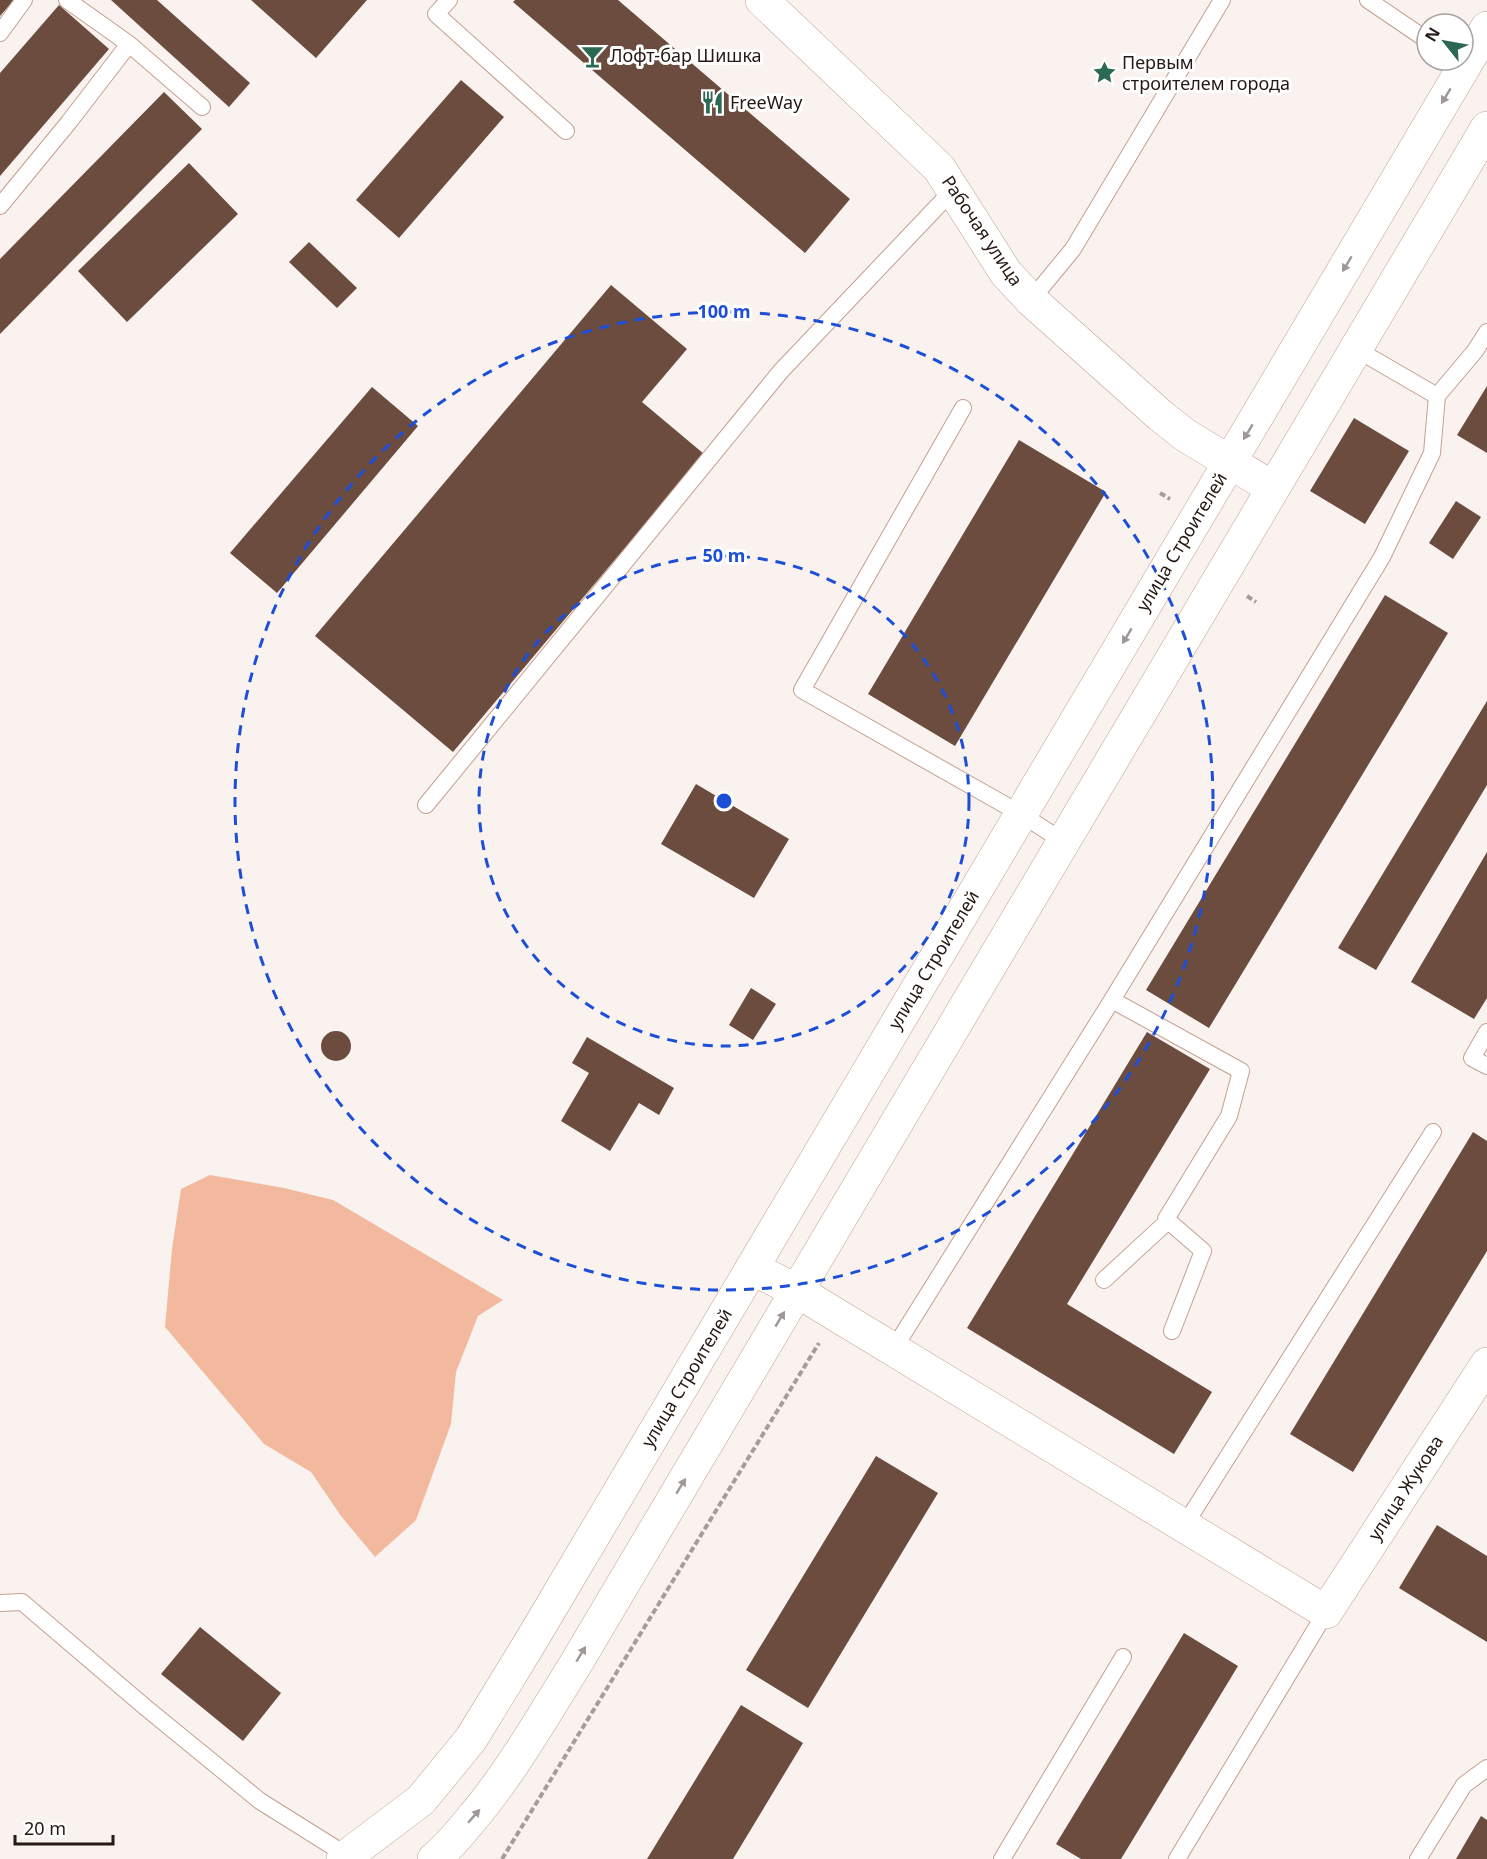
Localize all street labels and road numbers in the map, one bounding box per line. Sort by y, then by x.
street label: Рабочая улица [937,170,1029,290]
street label: улица Строителей [1130,468,1232,615]
street label: улица Строителей [882,886,984,1033]
street label: улица Строителей [635,1304,737,1451]
street label: улица Жукова [1362,1430,1448,1545]

